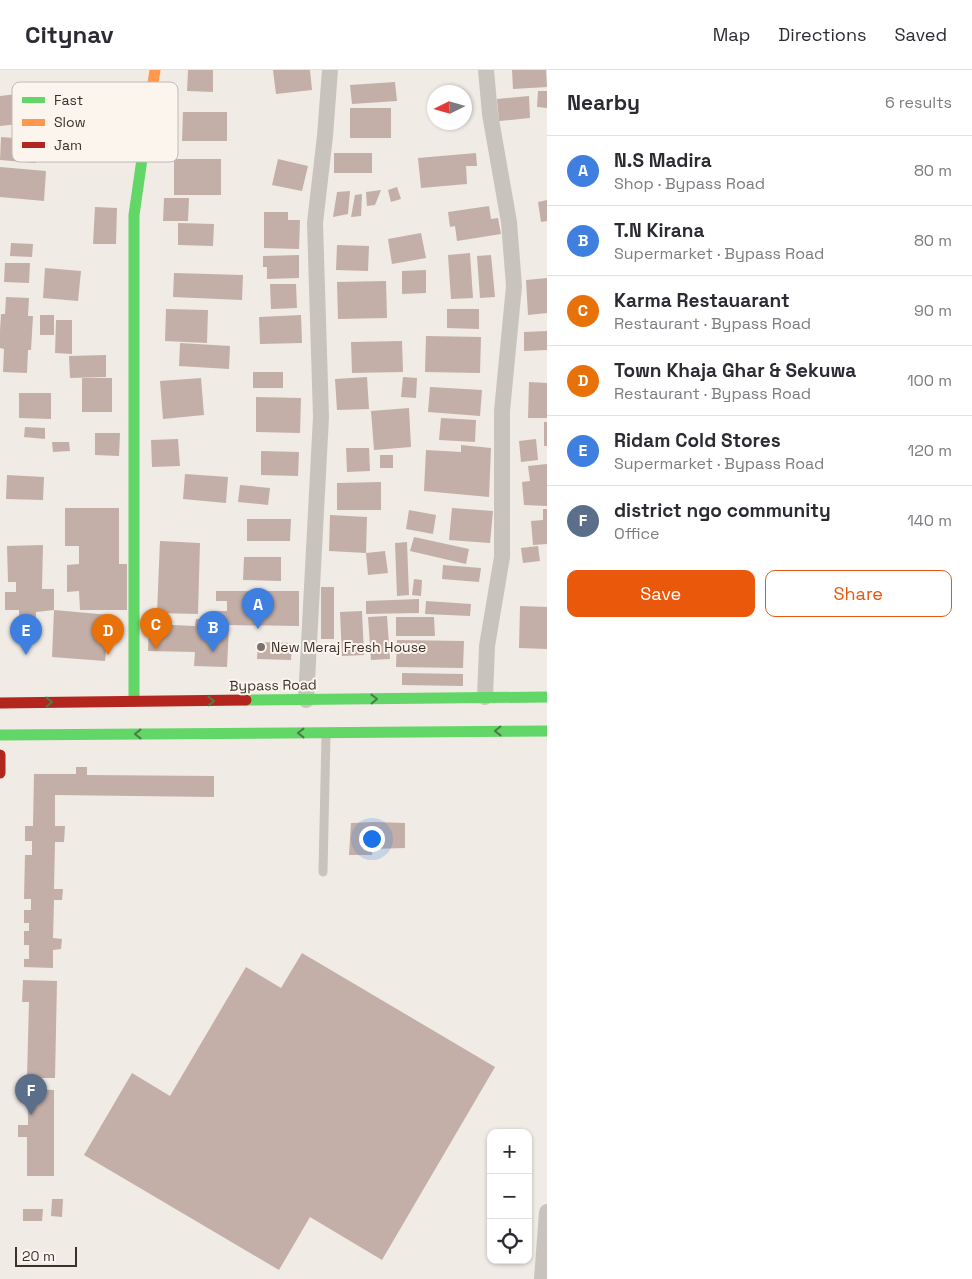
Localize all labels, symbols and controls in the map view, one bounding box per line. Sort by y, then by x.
text: Citynav [25,19,114,50]
text: Map [713,23,750,46]
text: Directions [778,23,867,46]
text: Saved [895,23,947,46]
legend [12,82,178,162]
north arrow [427,85,472,130]
text: Nearby [567,89,640,116]
text: Fast [54,91,83,109]
text: 6 results [885,92,952,113]
text: Slow [54,113,86,131]
text: Jam [54,136,82,154]
text: N.S Madira [614,148,712,173]
text: A [578,160,588,181]
text: 80 m [914,160,952,181]
text: Shop · Bypass Road [614,173,765,194]
text: T.N Kirana [614,218,704,243]
text: B [578,230,588,251]
text: 80 m [914,230,952,251]
text: Supermarket · Bypass Road [614,243,824,264]
text: Karma Restauarant [614,288,790,313]
text: C [578,300,588,321]
text: 90 m [914,300,952,321]
text: Restaurant · Bypass Road [614,313,811,334]
text: Town Khaja Ghar & Sekuwa [614,358,856,383]
text: D [578,370,588,391]
text: 100 m [907,370,952,391]
text: Restaurant · Bypass Road [614,383,811,404]
text: Ridam Cold Stores [614,428,781,453]
text: E [579,440,587,461]
text: 120 m [908,440,952,461]
text: Supermarket · Bypass Road [614,453,824,474]
text: district ngo community [614,498,831,523]
text: F [579,510,587,531]
text: 140 m [907,510,952,531]
text: Office [614,523,660,544]
button: Save [567,570,755,617]
button: Share [765,570,952,617]
pin: A [242,588,274,629]
pin: C [140,608,172,649]
pin: B [197,611,229,652]
pin: E [10,614,42,655]
pin: D [92,614,124,655]
place label: New Meraj Fresh House [271,638,426,656]
marker: New Meraj Fresh House [255,641,267,653]
street label: Bypass Road [229,675,317,695]
one-way arrow [370,694,378,704]
one-way arrow [207,695,215,706]
one-way arrow [45,697,53,707]
one-way arrow [494,726,502,736]
one-way arrow [297,728,304,738]
one-way arrow [134,729,142,739]
your location [359,826,385,852]
pin: F [15,1074,47,1115]
map controls [487,1129,532,1264]
button: + [487,1129,532,1174]
button: − [487,1174,532,1219]
button: locate [487,1219,532,1264]
scale bar [15,1244,78,1267]
text: 20 m [22,1247,55,1265]

